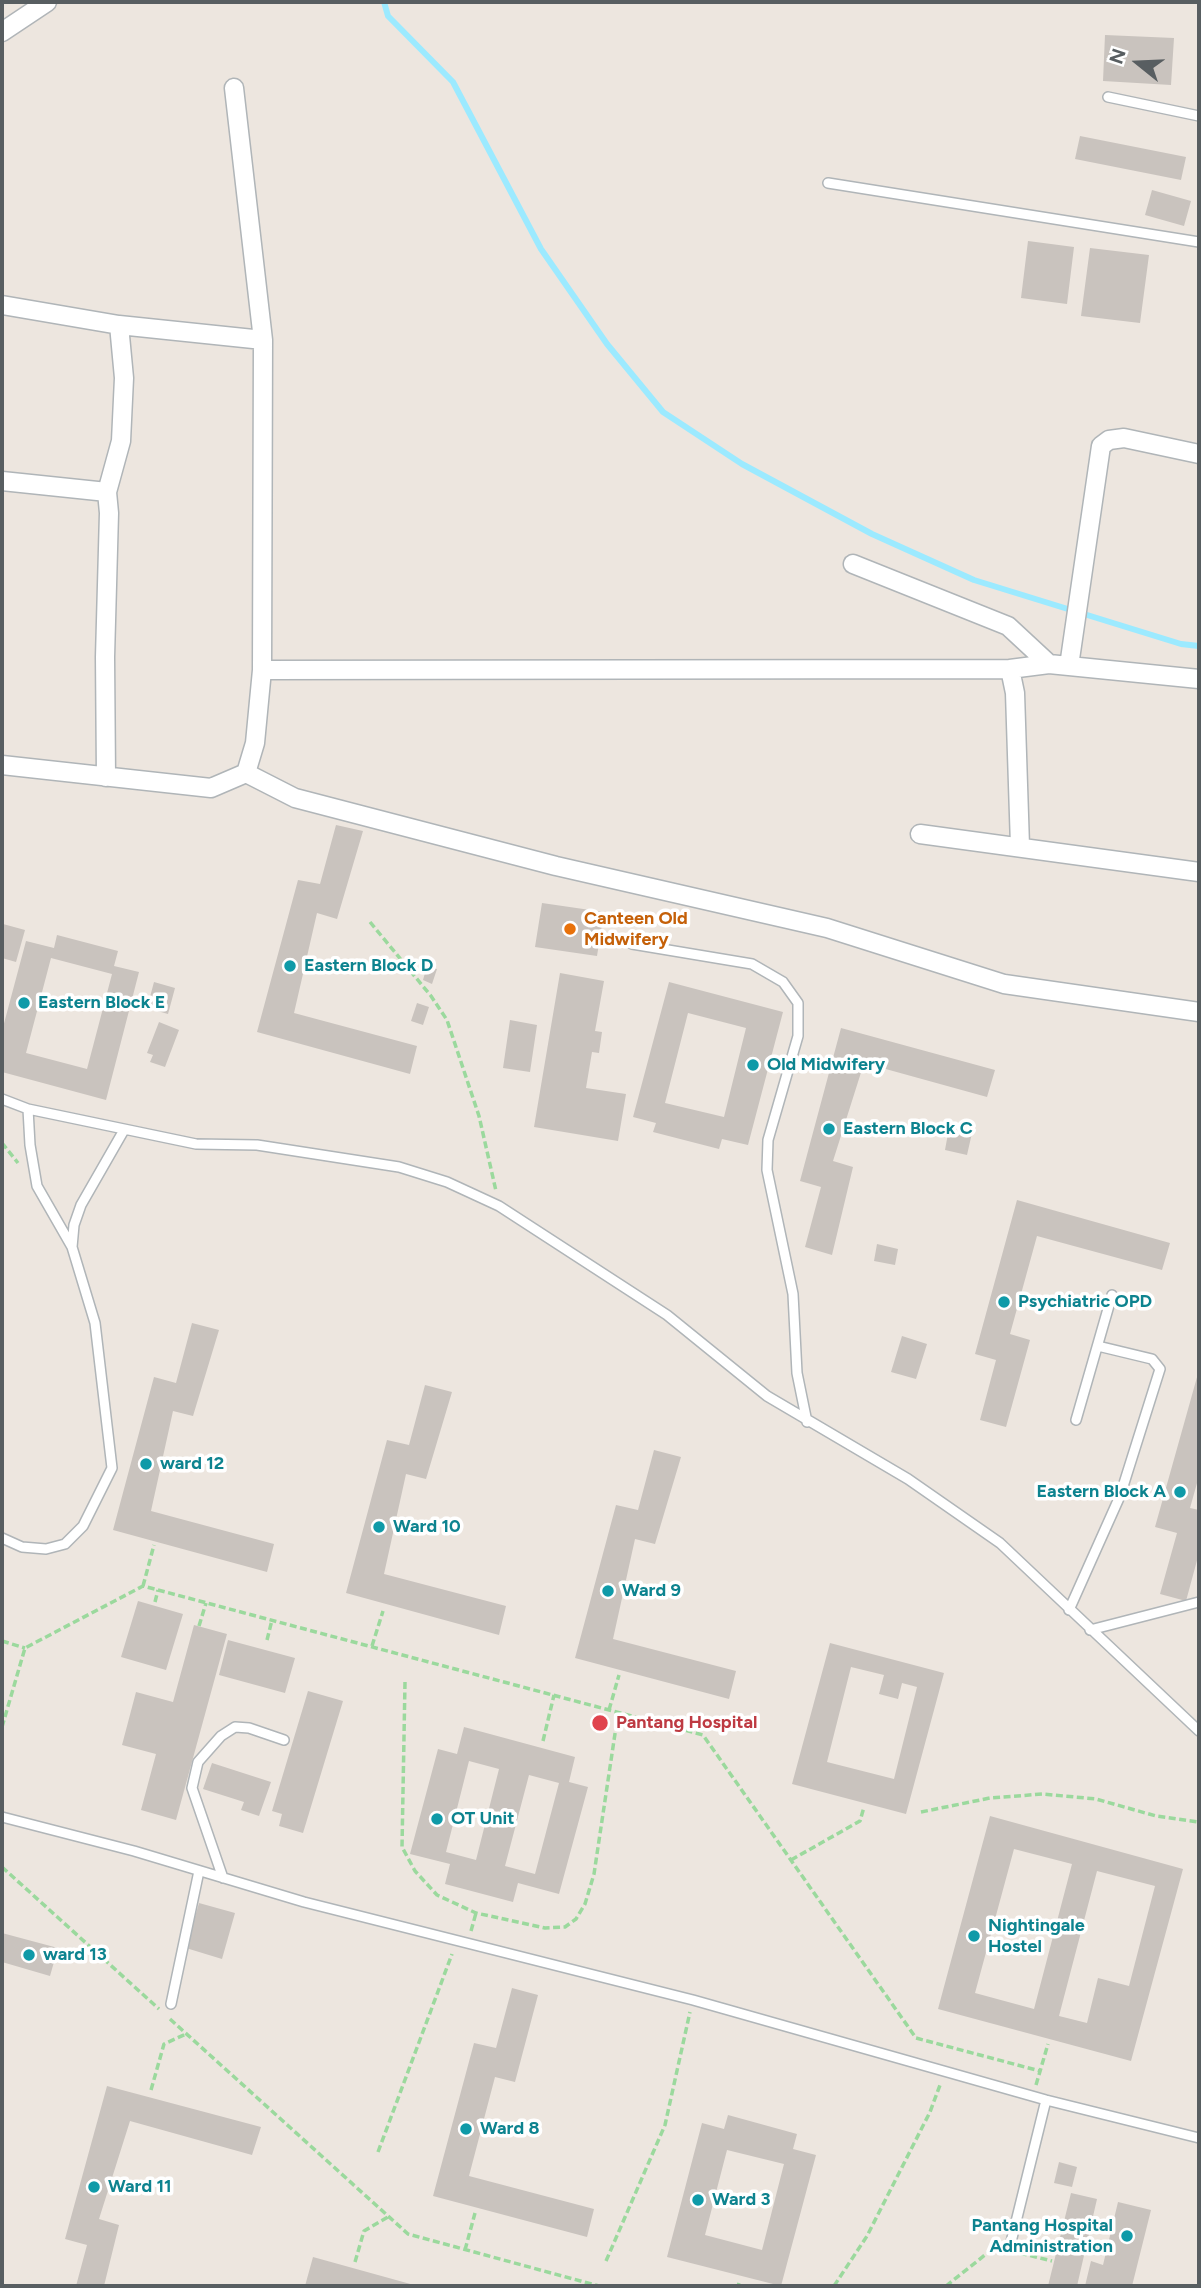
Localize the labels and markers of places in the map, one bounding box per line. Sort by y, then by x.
place label: Canteen Old Midwifery [584,908,688,950]
marker: Canteen Old Midwifery [562,921,578,937]
place label: Eastern Block D [304,955,433,977]
marker: Eastern Block D [282,958,298,974]
place label: Eastern Block E [38,992,165,1014]
marker: Eastern Block E [16,995,32,1011]
place label: Old Midwifery [767,1054,885,1076]
marker: Old Midwifery [745,1057,761,1073]
place label: Eastern Block C [843,1118,973,1140]
marker: Eastern Block C [821,1121,837,1137]
place label: Psychiatric OPD [1018,1291,1152,1313]
marker: Psychiatric OPD [996,1294,1012,1310]
place label: ward 12 [160,1453,224,1475]
marker: ward 12 [138,1456,154,1472]
place label: Eastern Block A [1036,1481,1166,1503]
marker: Eastern Block A [1172,1484,1188,1500]
place label: Ward 10 [393,1516,461,1538]
marker: Ward 10 [371,1519,387,1535]
place label: Ward 9 [622,1580,681,1602]
marker: Ward 9 [600,1583,616,1599]
place label: Pantang Hospital [616,1712,757,1734]
marker: Pantang Hospital [590,1713,610,1733]
place label: OT Unit [451,1808,514,1830]
marker: OT Unit [429,1811,445,1827]
place label: Nightingale Hostel [988,1915,1085,1958]
marker: Nightingale Hostel [966,1928,982,1944]
place label: ward 13 [43,1944,107,1966]
marker: ward 13 [21,1947,37,1963]
place label: Ward 8 [480,2118,539,2140]
marker: Ward 8 [458,2121,474,2137]
place label: Ward 11 [108,2176,172,2198]
marker: Ward 11 [86,2179,102,2195]
place label: Ward 3 [712,2189,770,2211]
marker: Ward 3 [690,2192,706,2208]
place label: Pantang Hospital Administration [972,2215,1113,2258]
marker: Pantang Hospital Administration [1119,2228,1135,2244]

